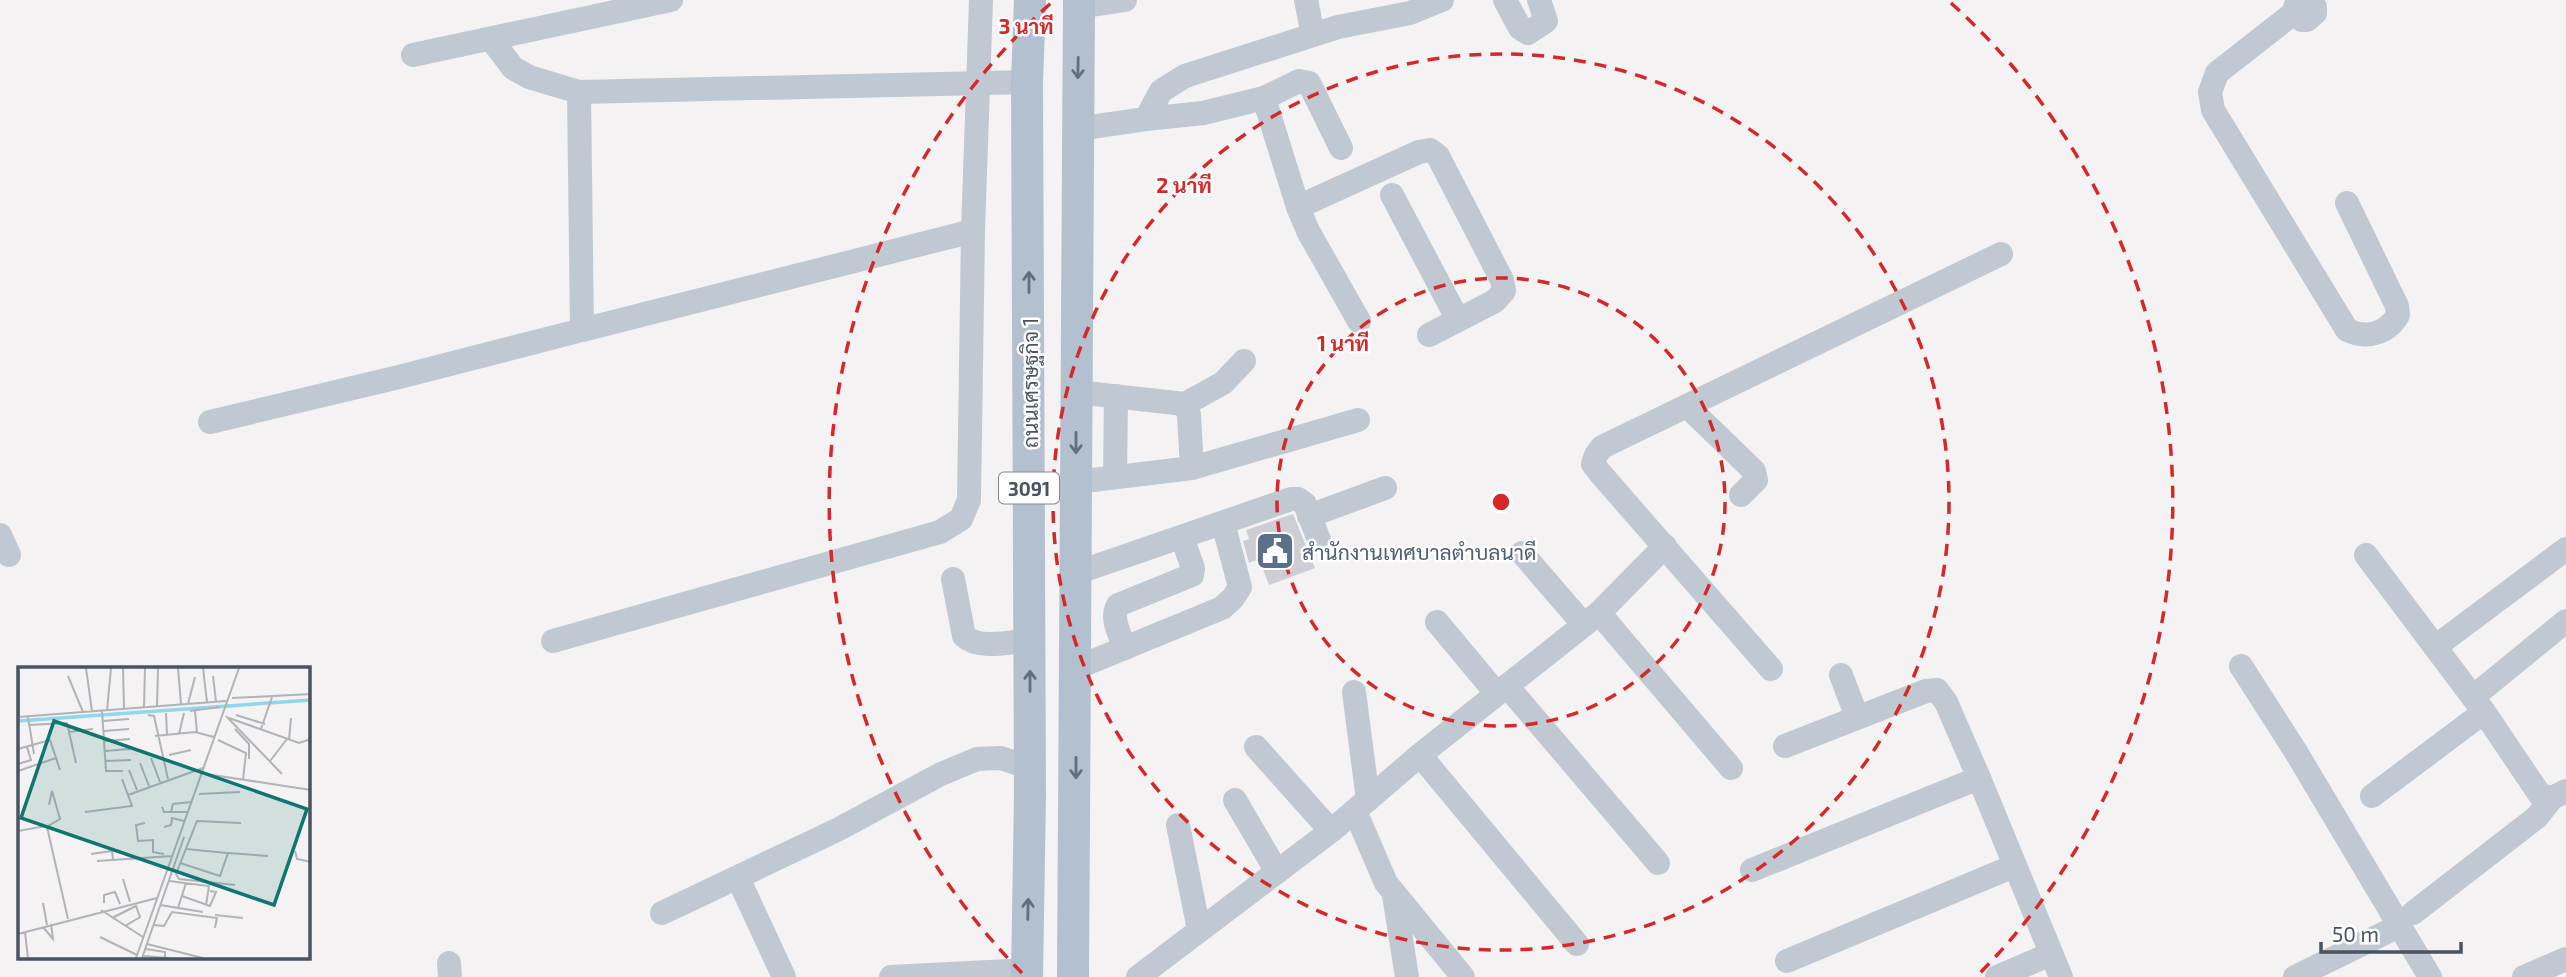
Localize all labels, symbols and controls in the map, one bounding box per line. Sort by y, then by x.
text: 3 นาที [998,13,1054,38]
one-way arrow [1071,56,1085,79]
text: 2 นาที [1156,172,1212,197]
one-way arrow [1022,271,1036,294]
street label: ถนนเศรษฐกิจ 1 [1017,318,1044,448]
text: 1 นาที [1317,330,1369,355]
one-way arrow [1069,431,1083,454]
road number: 3091 [999,472,1059,503]
centre of rings [1489,490,1513,514]
public building icon: สำนักงานเทศบาลตำบลนาดี [1254,530,1296,572]
place label: สำนักงานเทศบาลตำบลนาดี [1302,539,1536,564]
inset map [18,667,310,960]
one-way arrow [1023,670,1037,693]
one-way arrow [1069,756,1083,779]
one-way arrow [1021,898,1035,921]
scale bar [2321,911,2461,955]
text: 50 m [2332,921,2379,946]

